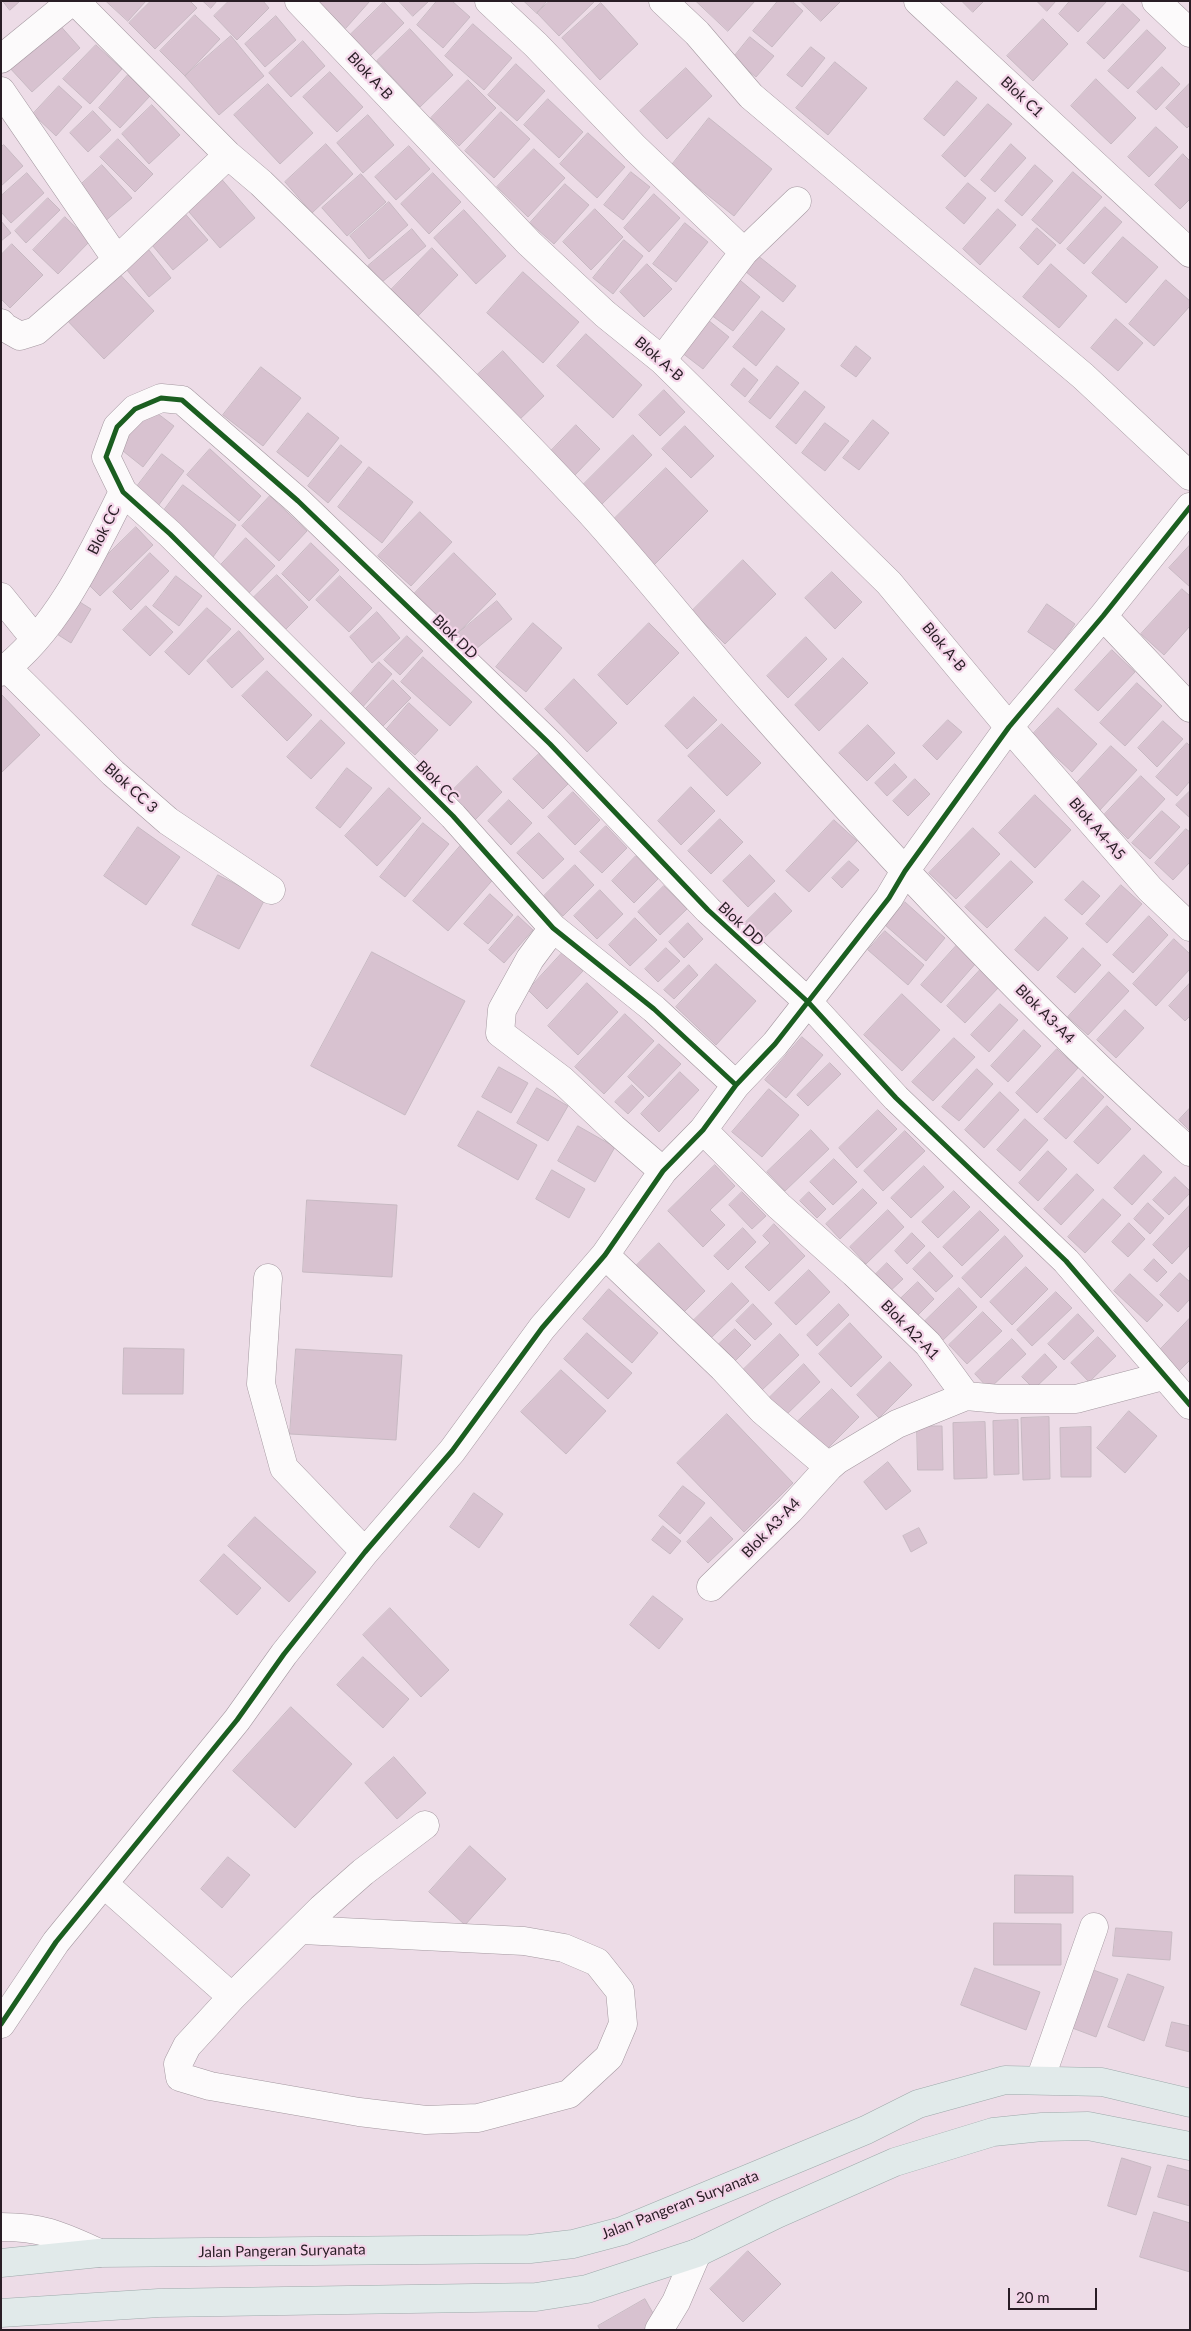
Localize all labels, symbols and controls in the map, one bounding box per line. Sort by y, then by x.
street label: Blok A-B [343,48,397,104]
street label: Blok C1 [997,73,1047,121]
street label: Blok A-B [631,333,687,385]
street label: Blok CC [84,502,124,558]
street label: Blok DD [429,611,481,663]
street label: Blok A-B [918,619,970,675]
street label: Blok CC [412,757,462,807]
street label: Blok CC 3 [101,759,161,817]
street label: Blok A4-A5 [1065,794,1129,864]
street label: Blok DD [714,898,768,950]
street label: Blok A3-A4 [1012,981,1078,1047]
street label: Blok A2-A1 [877,1296,943,1364]
street label: Blok A3-A4 [738,1494,804,1562]
street label: Jalan Pangeran Suryanata [599,2167,761,2243]
street label: Jalan Pangeran Suryanata [198,2241,366,2261]
scale bar [1011,2278,1100,2310]
text: 20 m [1016,2288,1050,2306]

